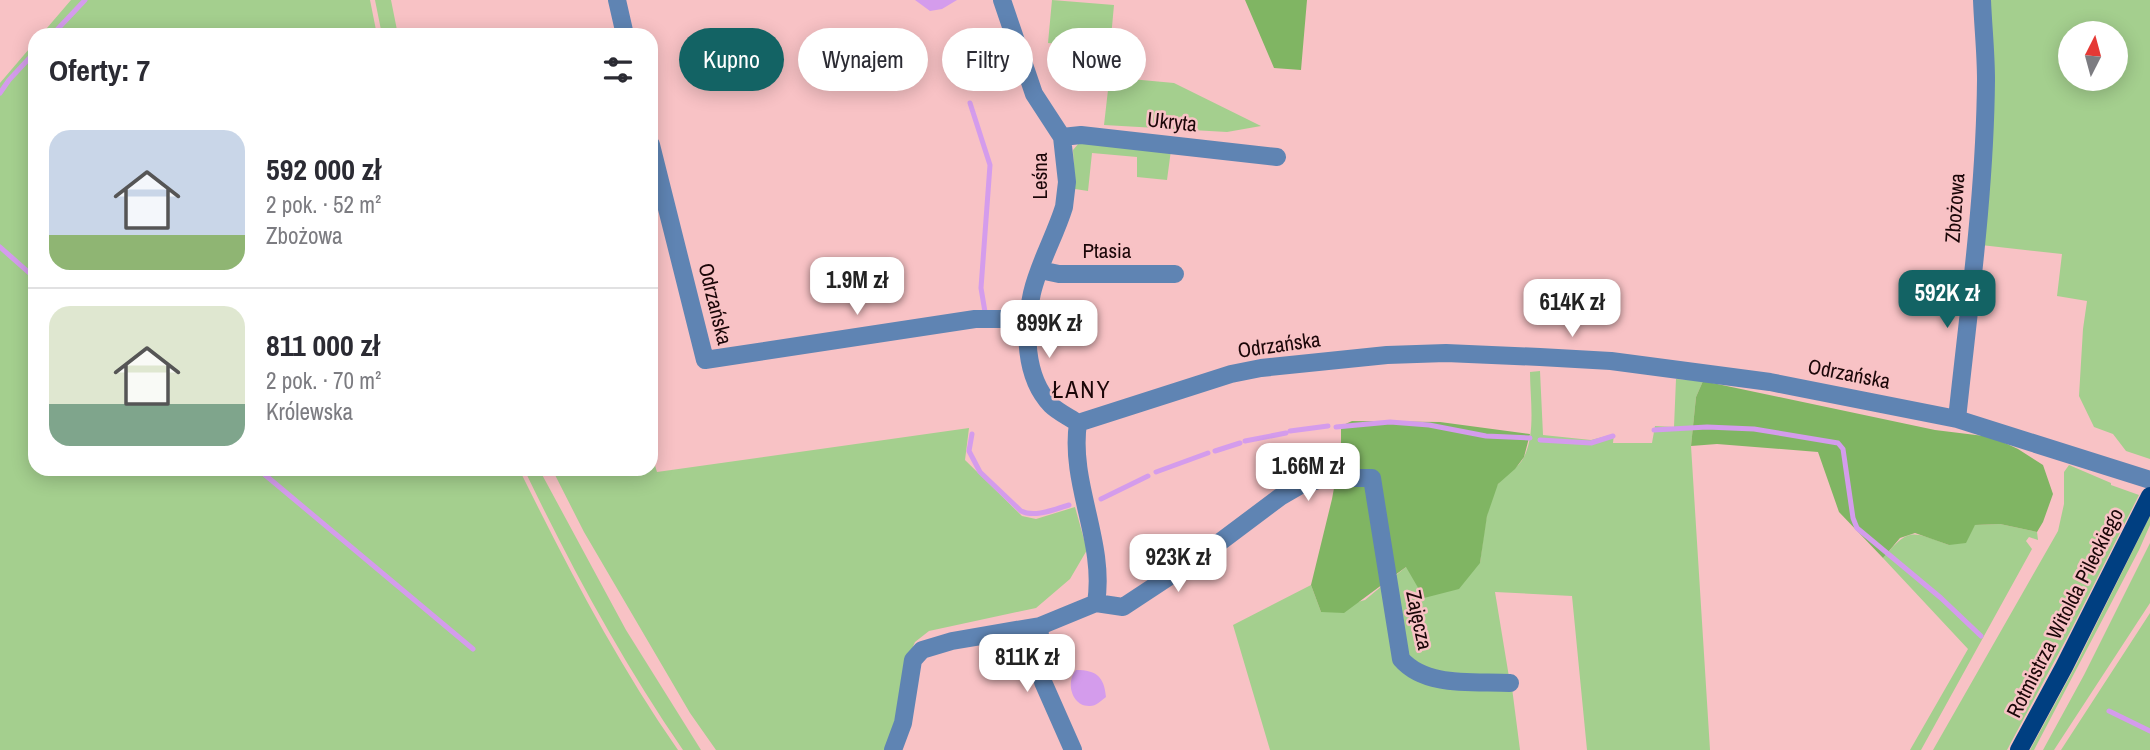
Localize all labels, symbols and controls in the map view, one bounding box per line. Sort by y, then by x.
north arrow [2058,21,2128,91]
map controls [2058,21,2128,91]
chip: Kupno [679,28,784,91]
chip: Wynajem [798,28,928,91]
chip: Filtry [942,28,1033,91]
chip: Nowe [1047,28,1146,91]
text: Oferty: 7 [49,50,150,90]
icon: filters [599,51,637,89]
street label: Ukryta [1146,104,1199,139]
text: 592 000 zł [266,149,381,189]
street label: Leśna [1025,152,1054,199]
icon: home [105,158,189,242]
street label: Zbożowa [1938,172,1971,244]
text: 2 pok. · 52 m² [266,189,381,220]
text: Zbożowa [266,220,343,251]
street label: Ptasia [1083,236,1132,265]
pin: 1.9M zł [792,258,922,317]
street label: Odrzańska [691,260,740,348]
text: 1.9M zł [826,264,888,295]
pin: 592K zł [1882,270,2012,330]
text: 592K zł [1915,277,1980,308]
pin: 614K zł [1507,280,1637,339]
text: 614K zł [1540,286,1605,317]
pin: 899K zł [984,300,1114,360]
text: 899K zł [1017,307,1082,338]
street label: Odrzańska [1236,324,1323,365]
text: 811 000 zł [266,325,380,365]
icon: home [105,334,189,418]
street label: Odrzańska [1805,351,1893,396]
text: 2 pok. · 70 m² [266,365,381,396]
district label: ŁANY [1052,373,1112,405]
text: Królewska [266,396,353,427]
pin: 1.66M zł [1236,444,1380,503]
text: 1.66M zł [1272,450,1344,481]
street label: Rotmistrza Witolda Pileckiego [1999,503,2130,723]
pin: 923K zł [1113,534,1243,594]
text: 923K zł [1146,541,1211,572]
street label: Zajęcza [1399,587,1440,653]
pin: 811K zł [962,634,1092,694]
text: 811K zł [995,641,1059,672]

